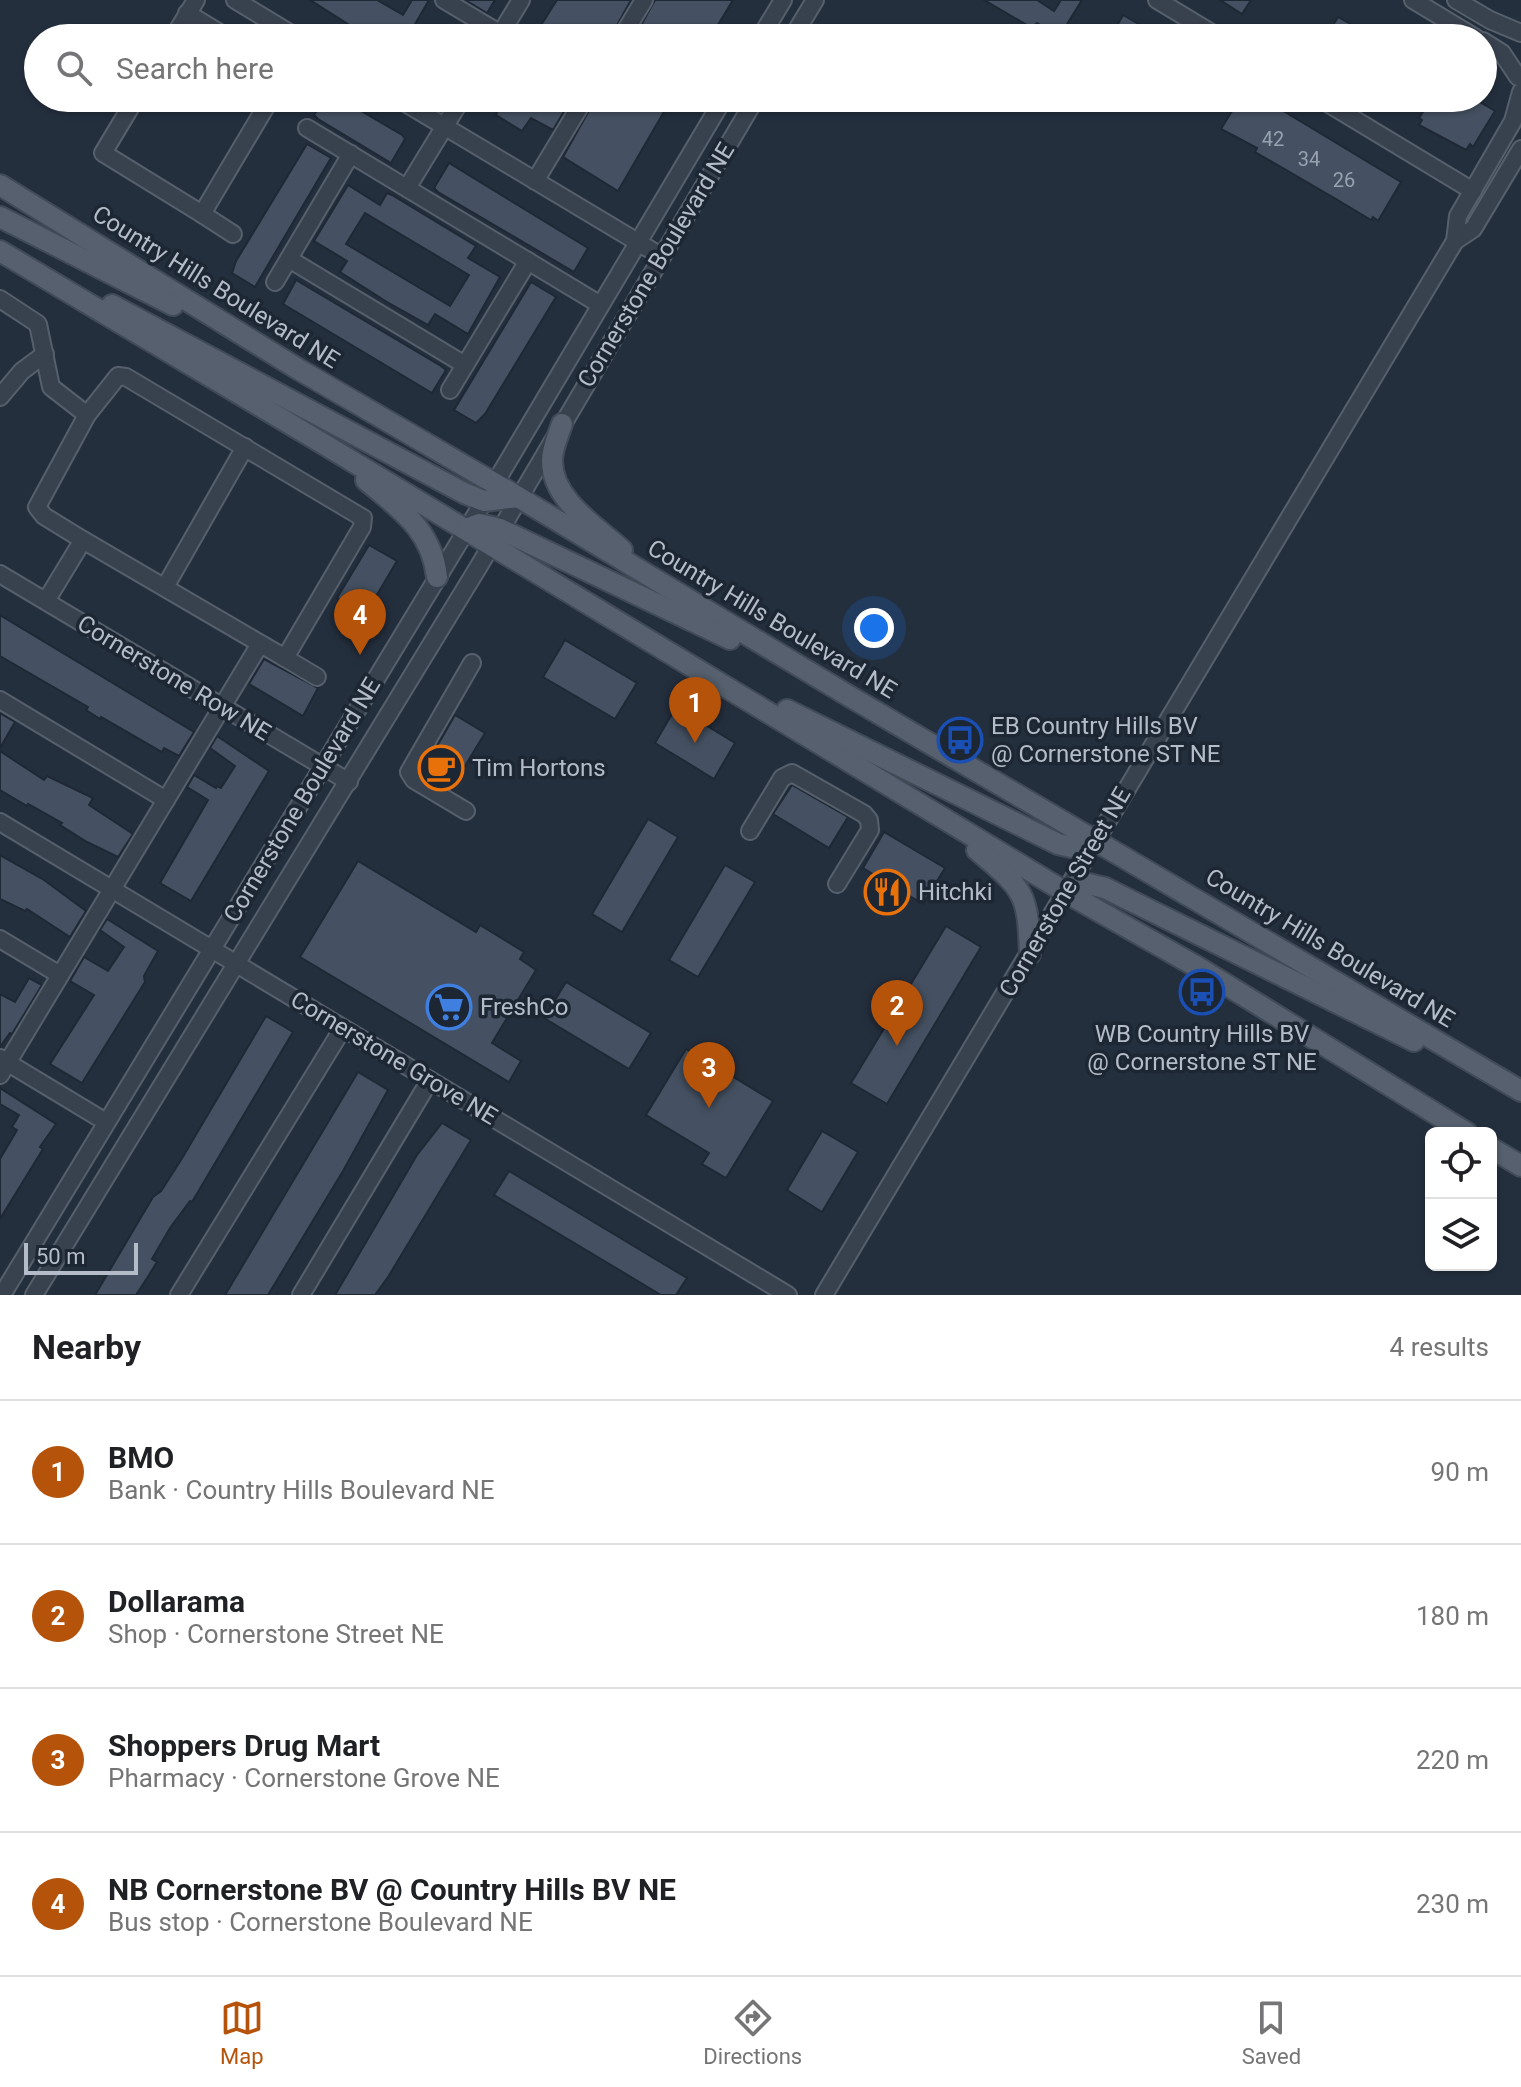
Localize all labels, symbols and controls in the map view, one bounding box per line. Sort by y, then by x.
search box [24,24,1497,112]
icon: search [52,46,96,90]
text: Search here [116,51,274,86]
house number: 42 [1262,127,1284,151]
street label: Cornerstone Boulevard NE [572,138,740,392]
house number: 34 [1298,147,1320,171]
house number: 26 [1333,168,1355,192]
street label: Country Hills Boulevard NE [88,200,344,374]
street label: Country Hills Boulevard NE [643,534,901,704]
pin: 4 [334,589,386,655]
your location [854,608,894,648]
street label: Cornerstone Row NE [72,609,276,747]
street label: Cornerstone Boulevard NE [218,673,386,927]
pin: 1 [669,677,721,743]
place label: EB Country Hills BV @ Cornerstone ST NE [991,712,1221,768]
bus stop icon: EB Country Hills BV @ Cornerstone ST NE [936,716,984,764]
cafe icon: Tim Hortons [417,744,465,792]
place label: Tim Hortons [472,754,606,782]
street label: Cornerstone Street NE [994,782,1136,1002]
street label: Country Hills Boulevard NE [1201,863,1459,1033]
restaurant icon: Hitchki [863,868,911,916]
place label: Hitchki [918,878,993,906]
bus stop icon: WB Country Hills BV @ Cornerstone ST NE [1178,968,1226,1016]
pin: 2 [871,980,923,1046]
supermarket icon: FreshCo [425,983,473,1031]
street label: Cornerstone Grove NE [286,985,502,1131]
place label: FreshCo [480,993,569,1021]
place label: WB Country Hills BV @ Cornerstone ST NE [1087,1020,1317,1076]
pin: 3 [683,1042,735,1108]
map controls [1425,1127,1497,1271]
button: locate [1425,1127,1497,1199]
button: layers [1425,1199,1497,1271]
scale bar [24,1239,138,1275]
text: 50 m [36,1244,85,1269]
text: Nearby [32,1327,141,1367]
text: 4 results [1390,1332,1489,1362]
text: BMO [108,1440,174,1475]
text: 1 [51,1457,65,1487]
text: 90 m [1431,1457,1489,1487]
text: Bank · Country Hills Boulevard NE [108,1475,495,1505]
text: Dollarama [108,1584,245,1619]
text: 2 [51,1601,65,1631]
text: 180 m [1416,1601,1489,1631]
text: Shop · Cornerstone Street NE [108,1619,444,1649]
text: Shoppers Drug Mart [108,1728,380,1763]
text: 3 [51,1745,65,1775]
text: 220 m [1416,1745,1489,1775]
text: Pharmacy · Cornerstone Grove NE [108,1763,500,1793]
text: NB Cornerstone BV @ Country Hills BV NE [108,1872,676,1907]
text: 4 [51,1889,65,1919]
text: 230 m [1416,1889,1489,1919]
text: Bus stop · Cornerstone Boulevard NE [108,1907,533,1937]
tab: Map [220,1996,264,2069]
tab: Directions [703,1996,802,2069]
tab: Saved [1242,1996,1301,2069]

